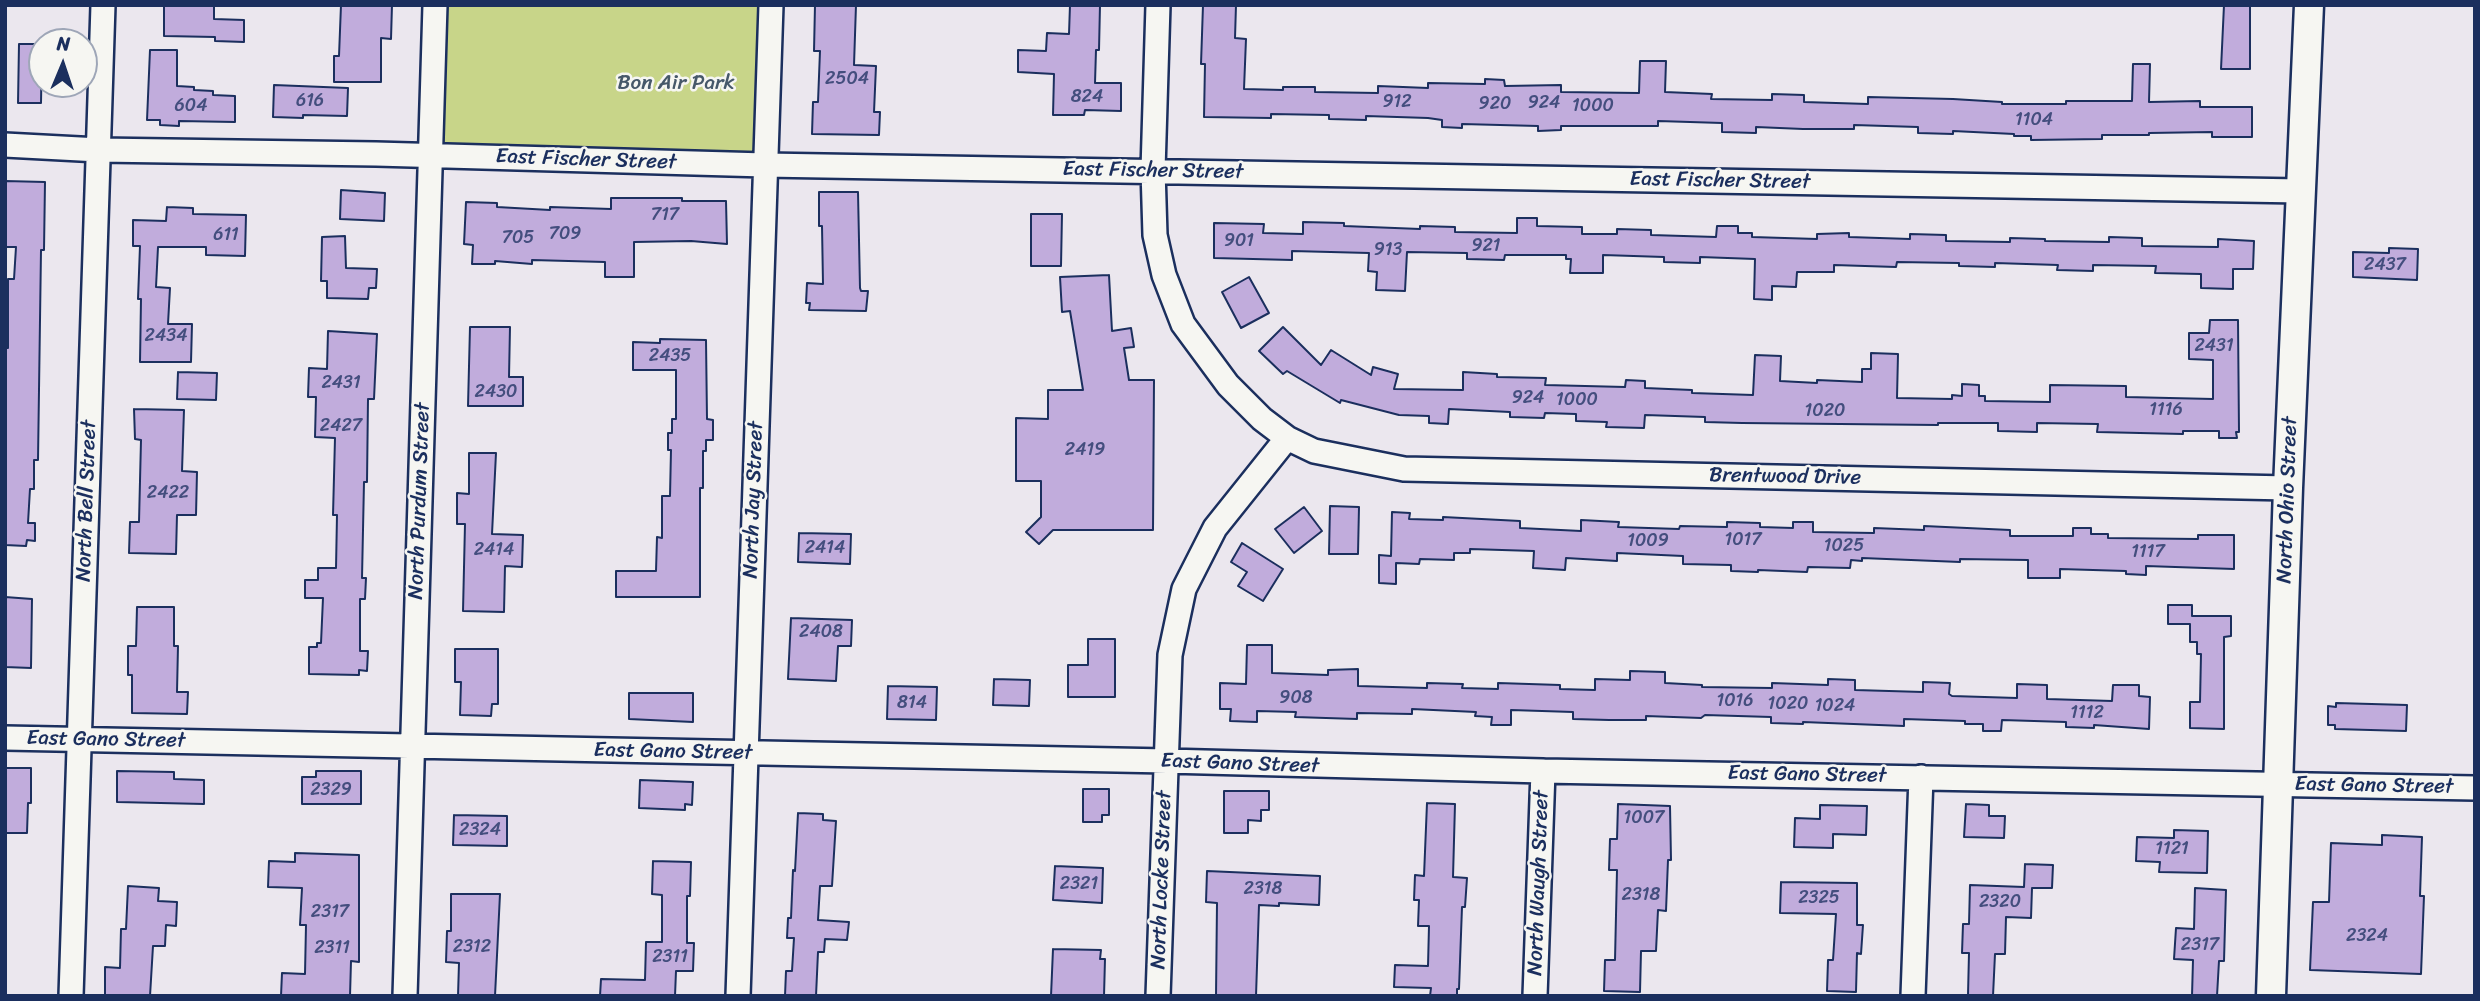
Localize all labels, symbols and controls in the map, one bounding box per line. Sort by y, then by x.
text: N [57,27,71,60]
north arrow [28,28,98,98]
house number: 2504 [825,68,869,90]
park label: Bon Air Park [617,71,735,97]
house number: 824 [1071,86,1103,108]
house number: 616 [296,90,324,112]
house number: 912 [1382,91,1412,113]
house number: 924 [1528,92,1560,114]
house number: 920 [1479,93,1511,115]
house number: 604 [175,95,207,117]
house number: 1000 [1572,95,1614,117]
house number: 1104 [2015,109,2053,131]
street label: East Fischer Street [495,144,677,176]
street label: East Fischer Street [1062,157,1244,185]
street label: East Fischer Street [1629,167,1811,195]
house number: 717 [651,204,679,226]
house number: 709 [549,223,581,245]
house number: 611 [213,224,239,246]
house number: 705 [502,227,534,249]
house number: 901 [1224,230,1254,252]
house number: 921 [1471,235,1501,257]
house number: 913 [1374,239,1402,261]
house number: 2437 [2364,254,2406,276]
house number: 2434 [145,325,187,347]
house number: 2431 [2194,335,2234,357]
house number: 2435 [649,345,691,367]
house number: 2431 [321,372,361,394]
house number: 2430 [475,381,517,403]
house number: 924 [1512,387,1544,409]
house number: 1000 [1556,389,1598,411]
house number: 1116 [2149,399,2183,421]
house number: 1020 [1805,400,1845,422]
street label: North Purdum Street [404,402,436,600]
house number: 2427 [320,415,362,437]
street label: North Ohio Street [2272,416,2304,584]
street label: North Bell Street [72,420,102,582]
street label: North Jay Street [739,421,769,579]
house number: 2419 [1065,439,1105,461]
street label: Brentwood Drive [1709,463,1861,491]
house number: 2422 [147,482,189,504]
house number: 1017 [1724,529,1762,551]
house number: 1009 [1627,530,1669,552]
house number: 1025 [1824,535,1864,557]
house number: 2414 [805,537,845,559]
house number: 2414 [474,539,514,561]
house number: 1117 [2131,541,2165,563]
house number: 2408 [799,621,843,643]
house number: 908 [1279,687,1313,709]
house number: 1016 [1716,690,1754,712]
house number: 814 [897,692,927,714]
house number: 1020 [1768,693,1808,715]
house number: 1024 [1815,695,1855,717]
house number: 1112 [2070,702,2104,724]
street label: East Gano Street [26,726,186,754]
street label: East Gano Street [593,738,753,766]
street label: East Gano Street [1160,749,1320,779]
street label: East Gano Street [1727,761,1887,789]
street label: East Gano Street [2294,772,2454,800]
house number: 2329 [310,779,352,801]
street label: North Locke Street [1146,790,1178,970]
street label: North Waugh Street [1523,790,1555,976]
house number: 1007 [1624,807,1664,829]
house number: 2324 [459,819,501,841]
house number: 1121 [2155,838,2189,860]
house number: 2321 [1060,873,1098,895]
house number: 2318 [1244,878,1282,900]
house number: 2318 [1622,884,1660,906]
house number: 2325 [1798,887,1840,909]
house number: 2320 [1979,891,2021,913]
house number: 2317 [311,901,349,923]
house number: 2324 [2346,925,2388,947]
house number: 2317 [2181,934,2219,956]
house number: 2312 [453,936,491,958]
house number: 2311 [314,937,350,959]
house number: 2311 [652,946,688,968]

